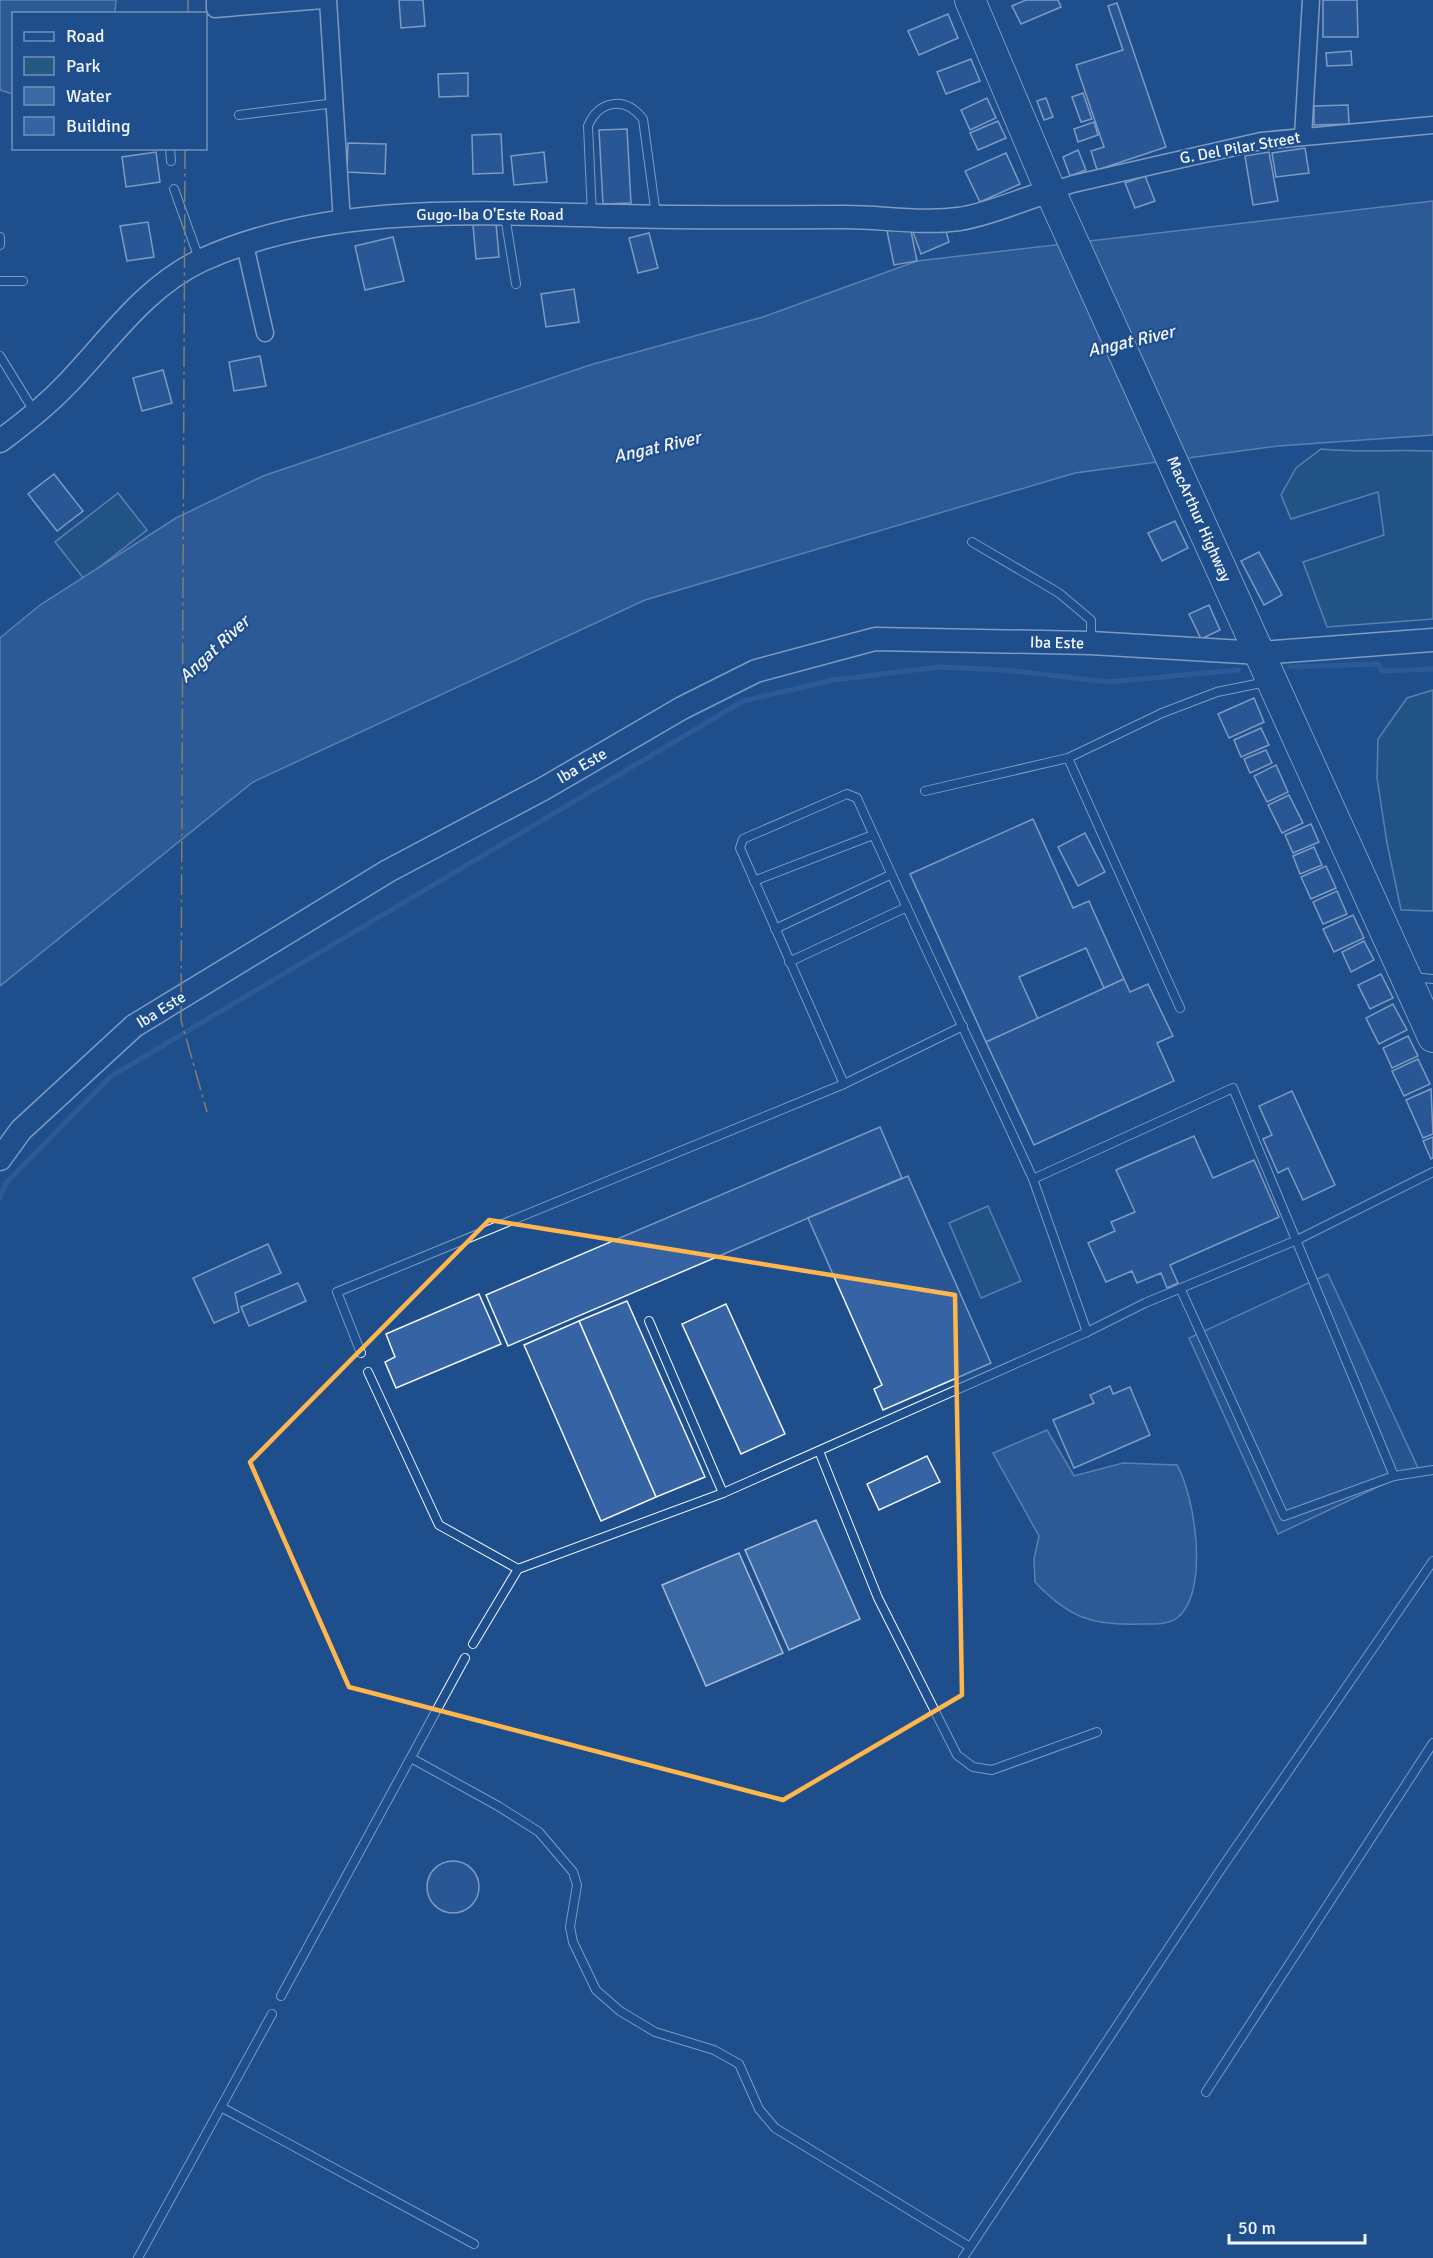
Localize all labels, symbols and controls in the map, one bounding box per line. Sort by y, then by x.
legend [12,12,207,150]
text: Road [66,25,105,47]
text: Park [66,55,101,77]
text: Water [66,85,112,107]
text: Building [66,115,130,137]
street label: G. Del Pilar Street [1178,127,1302,168]
street label: Gugo-Iba O'Este Road [416,205,564,225]
water label: Angat River [1085,320,1179,362]
water label: Angat River [611,426,705,468]
street label: MacArthur Highway [1162,453,1236,586]
water label: Angat River [174,609,256,687]
street label: Iba Este [1030,633,1084,653]
street label: Iba Este [553,744,611,788]
street label: Iba Este [133,987,189,1033]
scale bar [1229,2207,1366,2245]
text: 50 m [1238,2217,1276,2239]

